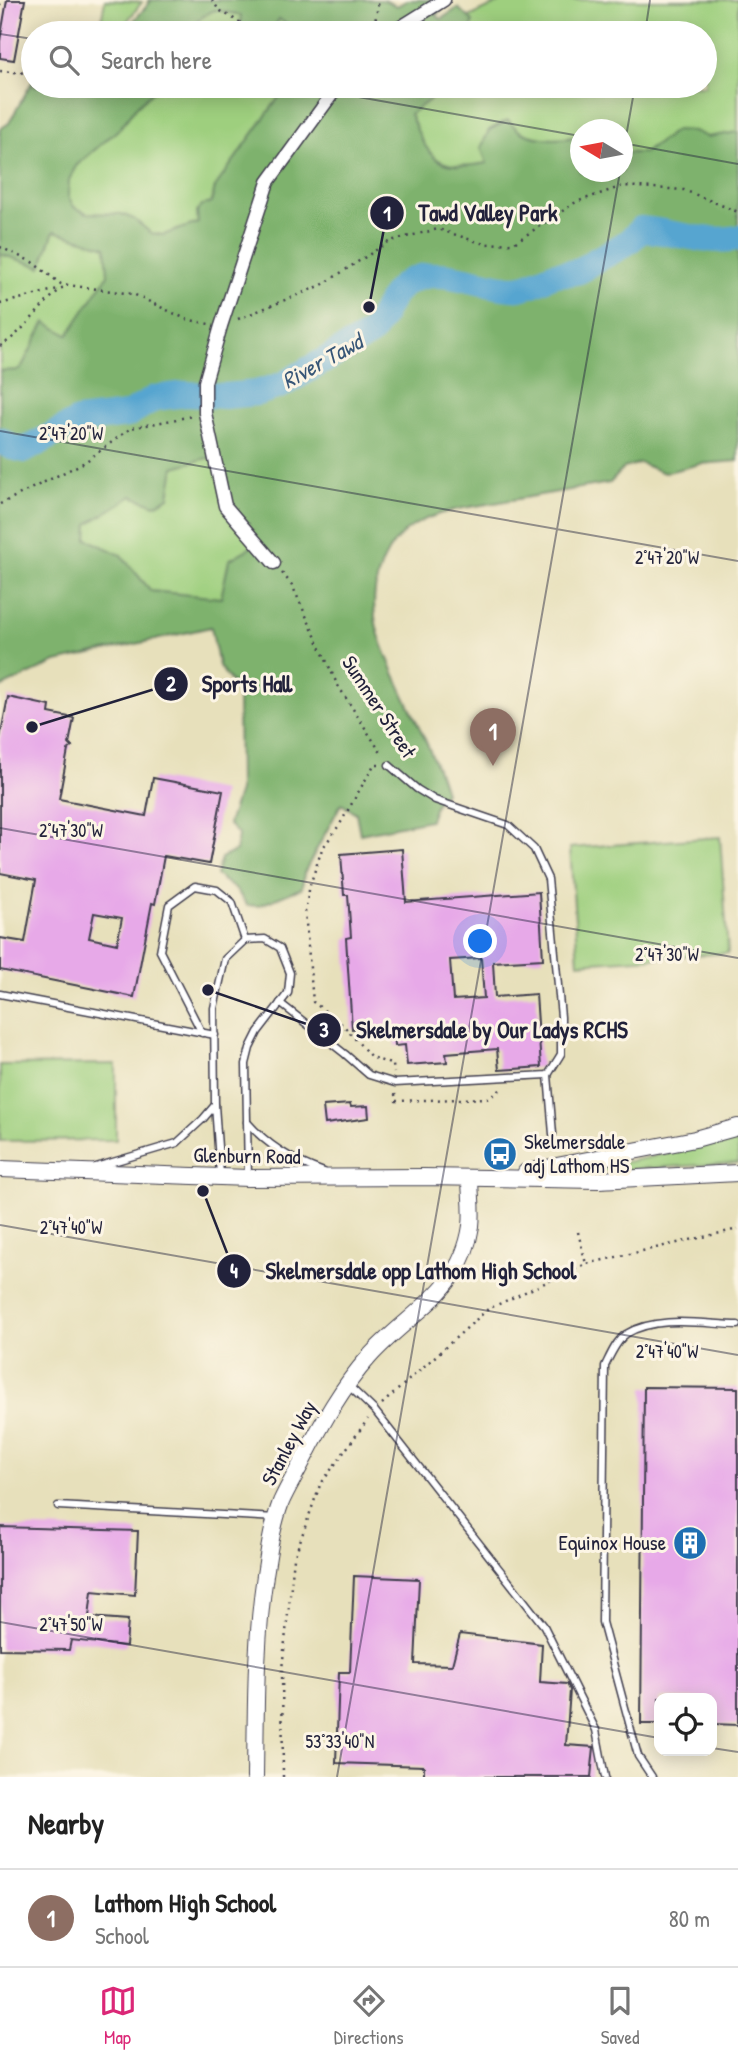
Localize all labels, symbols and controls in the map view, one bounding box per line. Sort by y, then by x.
search box [21,21,717,98]
icon: search [45,41,83,79]
text: Search here [101,42,212,77]
north arrow [570,119,633,182]
callout: Tawd Valley Park [369,191,571,235]
text: Tawd Valley Park [417,197,558,229]
text: 1 [383,199,391,228]
water label: River Tawd [276,324,371,395]
text: 2°47'20"W [39,421,103,446]
text: 2°47'20"W [635,545,699,570]
street label: Summer Street [335,650,424,764]
callout: Sports Hall [153,662,306,706]
text: Sports Hall [202,668,293,700]
text: 2 [166,669,176,698]
pin: 1 [470,708,516,766]
text: 2°47'30"W [39,818,103,843]
your location [463,924,497,958]
text: 2°47'30"W [635,942,699,967]
callout: Skelmersdale by Our Ladys RCHS [307,1008,642,1052]
text: Skelmersdale by Our Ladys RCHS [356,1014,628,1046]
text: 3 [319,1015,329,1044]
place label: Skelmersdale adj Lathom HS [524,1127,630,1180]
bus stop icon: Skelmersdale adj Lathom HS [481,1135,519,1173]
street label: Glenburn Road [193,1140,301,1171]
text: 2°47'40"W [40,1215,102,1240]
callout: Skelmersdale opp Lathom High School [217,1249,590,1293]
text: Skelmersdale opp Lathom High School [266,1255,577,1287]
text: 4 [230,1256,238,1285]
text: 2°47'40"W [636,1339,698,1364]
street label: Stanley Way [254,1395,323,1490]
building icon: Equinox House [671,1524,709,1562]
place label: Equinox House [559,1528,666,1557]
text: 2°47'50"W [39,1612,103,1637]
map controls [654,1693,717,1756]
button: locate [654,1693,717,1756]
text: 53°33'40"N [306,1729,374,1754]
text: Nearby [28,1803,104,1843]
text: Lathom High School [95,1885,276,1920]
text: 1 [47,1903,55,1934]
text: 80 m [669,1903,710,1934]
text: School [95,1920,149,1951]
tab: Map [99,1982,137,2050]
tab: Directions [334,1982,404,2050]
tab: Saved [601,1982,639,2050]

